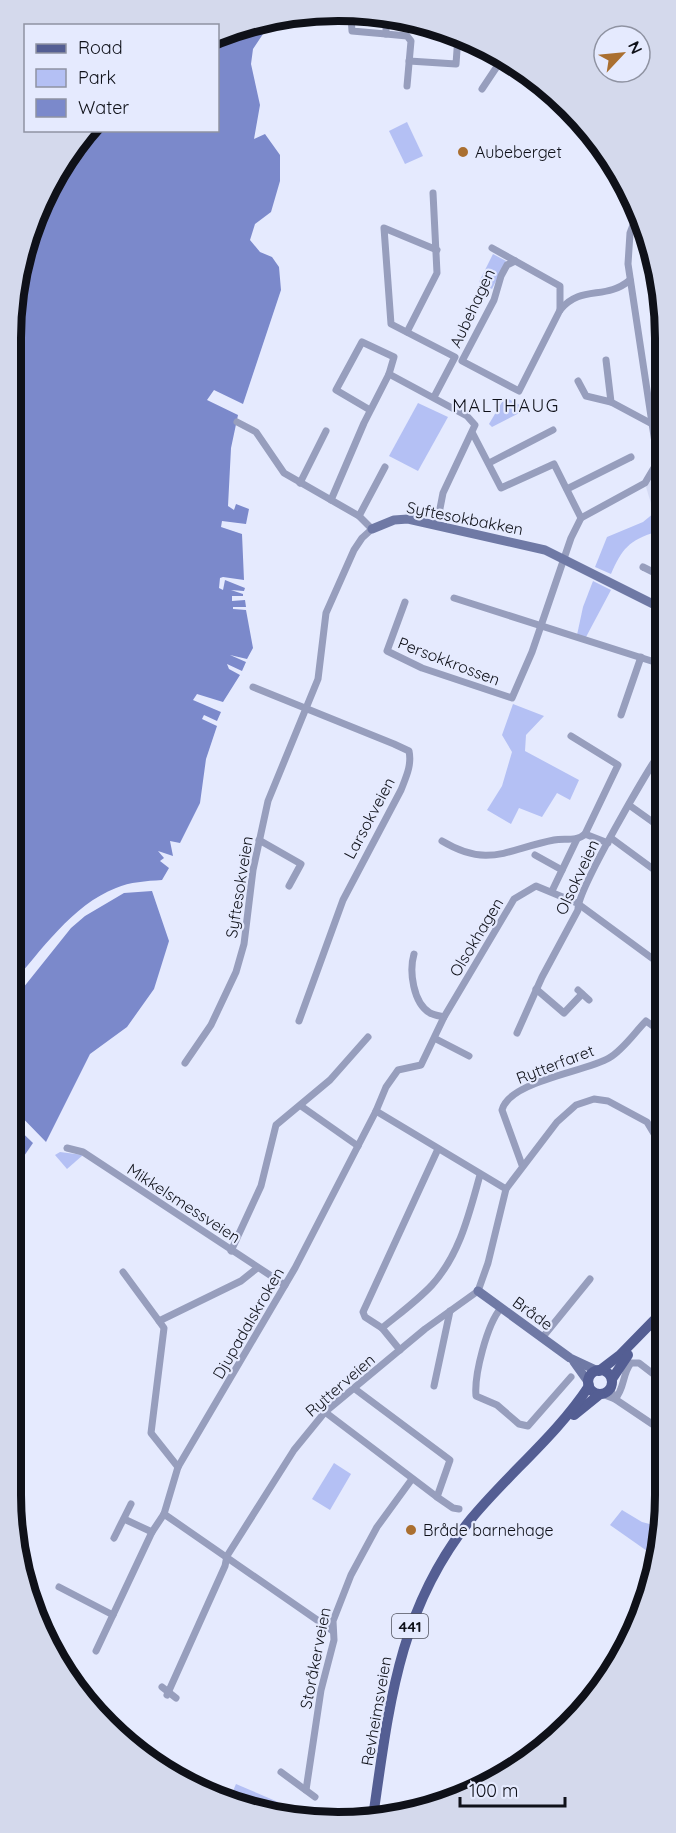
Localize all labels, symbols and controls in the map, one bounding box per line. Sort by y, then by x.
legend [24,24,219,132]
north arrow [592,24,652,84]
text: Road [78,36,123,59]
text: N [624,38,647,57]
text: Park [78,66,116,89]
text: Water [78,96,129,119]
place label: Aubeberget [475,142,562,162]
marker: Aubeberget [456,145,470,159]
street label: Aubehagen [445,265,499,351]
district label: MALTHAUG [452,394,560,417]
street label: Syftesokbakken [405,497,525,539]
street label: Persokkrossen [395,632,503,690]
street label: Larsokveien [339,774,399,862]
street label: Syftesokveien [221,835,257,939]
street label: Olsokveien [551,836,603,918]
street label: Olsokhagen [445,894,507,980]
street label: Rytterfaret [513,1040,597,1088]
street label: Mikkelsmessveien [123,1159,245,1247]
street label: Djupadalskroken [208,1264,288,1382]
street label: Bråde [509,1292,557,1334]
street label: Rytterveien [301,1349,379,1421]
place label: Bråde barnehage [423,1520,554,1540]
marker: Bråde barnehage [404,1523,418,1537]
street label: Storåkerveien [295,1606,335,1710]
road number: 441 [392,1614,428,1638]
street label: Revheimsveien [357,1655,395,1767]
scale bar [460,1770,565,1808]
text: 100 m [469,1779,518,1802]

